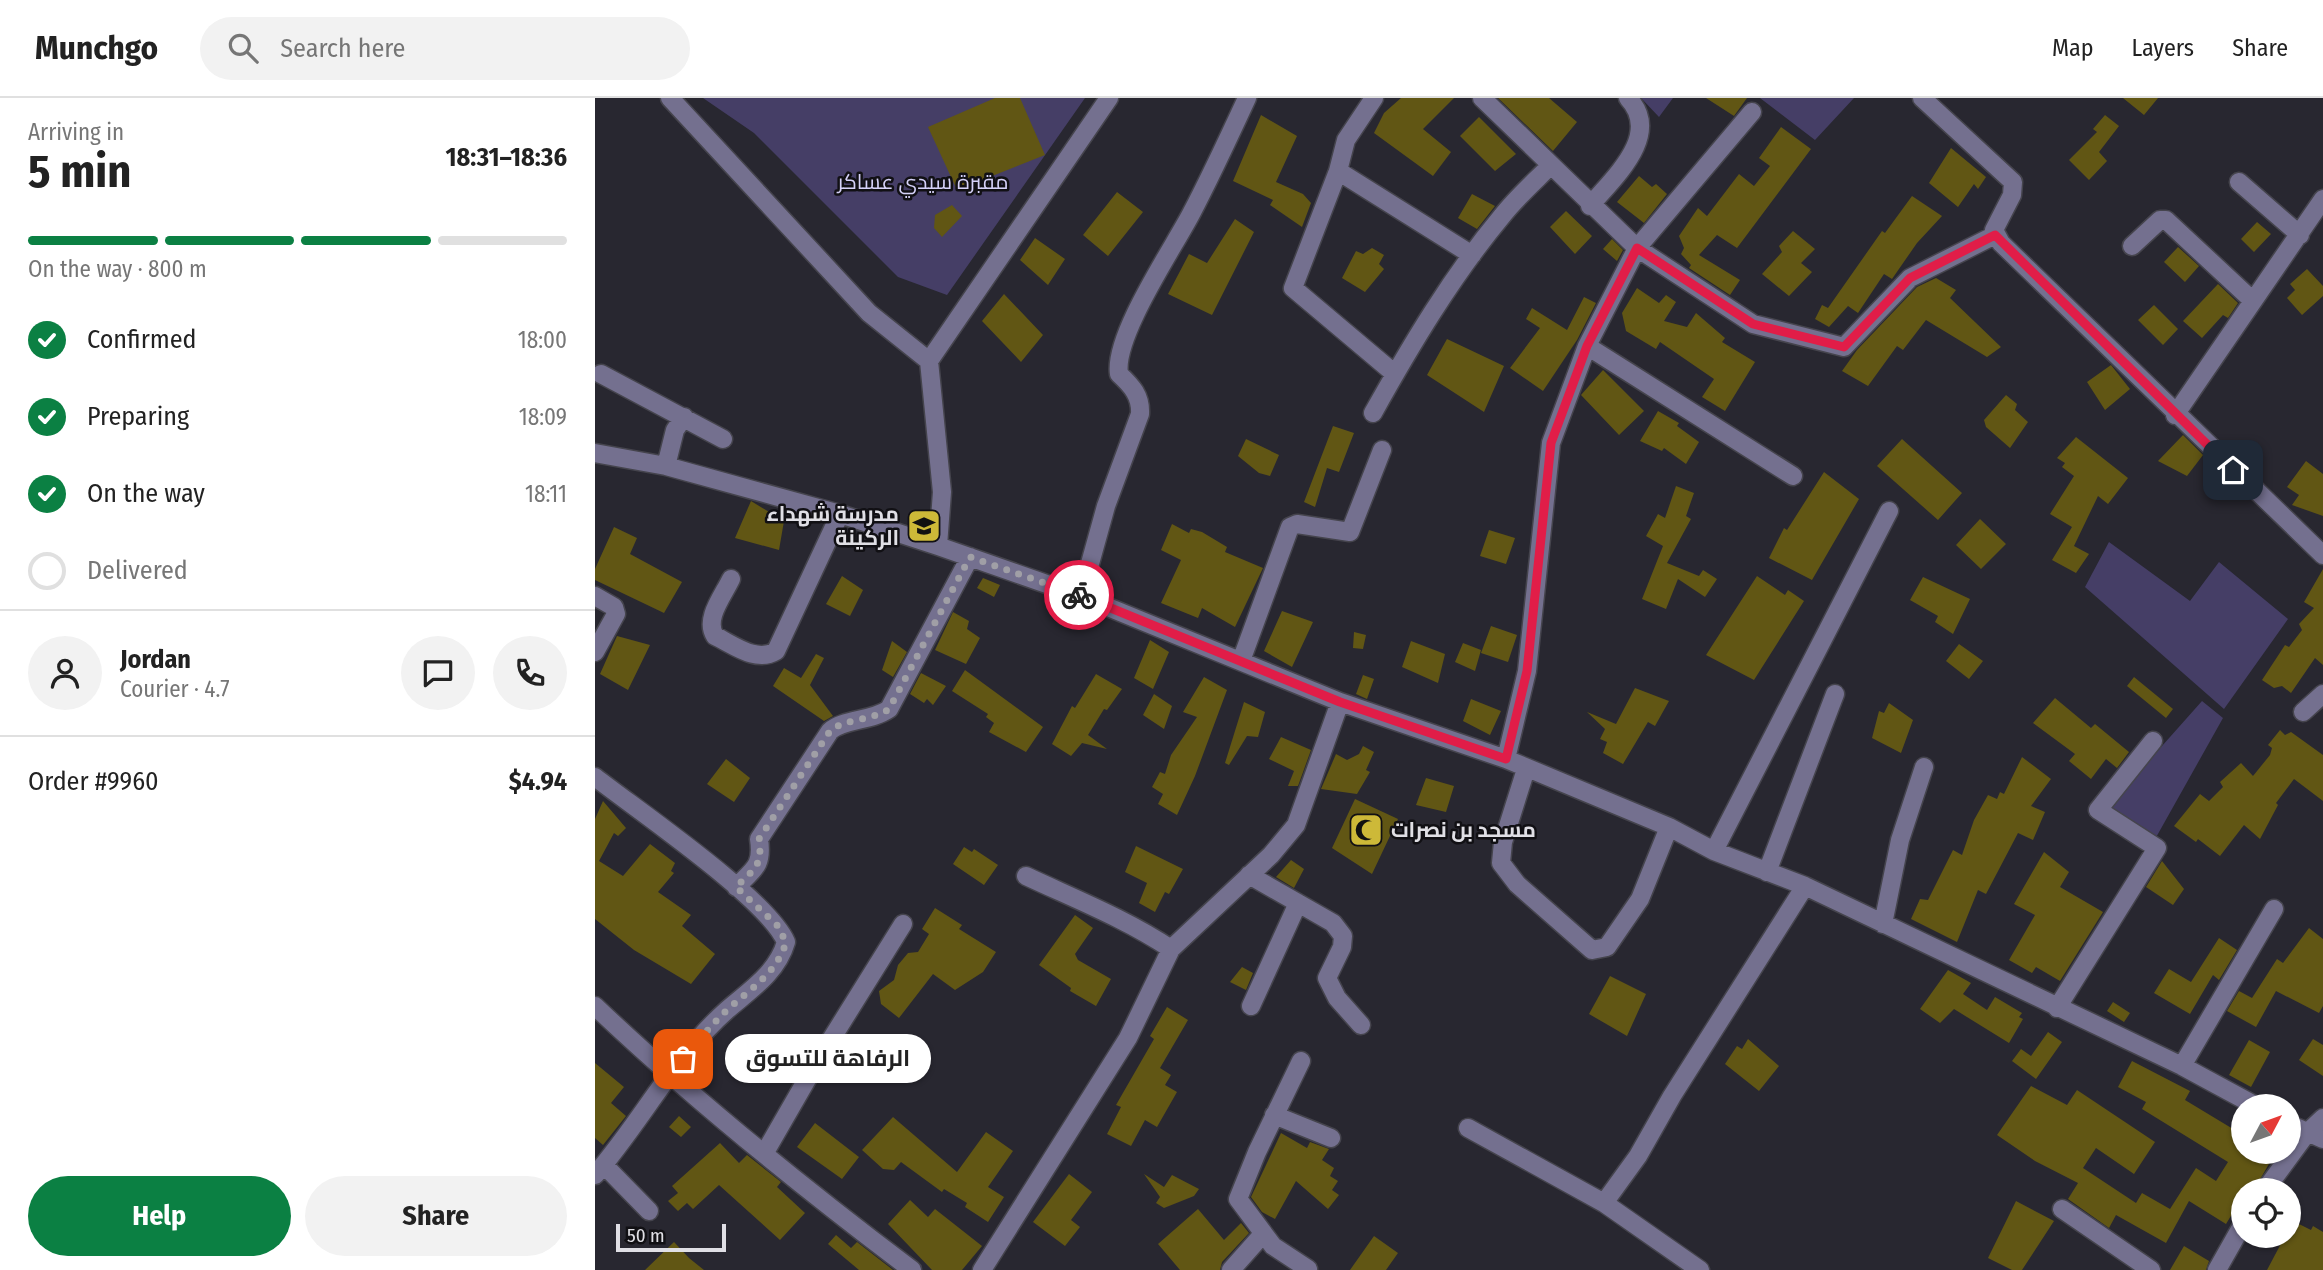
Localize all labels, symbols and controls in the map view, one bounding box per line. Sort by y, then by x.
search box [200,17,690,80]
text: Munchgo [35,28,158,68]
icon: search [224,29,262,67]
text: Search here [280,33,405,64]
text: Map [2052,34,2094,62]
text: Layers [2132,34,2194,62]
text: Share [2232,34,2288,62]
text: Arriving in [28,118,124,146]
text: 18:31–18:36 [446,142,567,173]
text: 5 min [28,144,131,199]
park label: مقبرة سيدي عساكر [836,169,1009,198]
text: On the way · 800 m [28,255,207,283]
icon: check [28,321,66,359]
text: Confirmed [87,324,197,355]
text: 18:00 [518,326,567,354]
icon: check [28,398,66,436]
text: Preparing [87,401,189,432]
text: 18:09 [519,403,567,431]
pin [2203,440,2263,500]
icon: home [2214,451,2252,489]
icon: check [28,475,66,513]
text: On the way [87,478,205,509]
text: 18:11 [525,480,567,508]
place label: مدرسة شهداء الركينة [767,501,899,551]
school or university icon: مدرسة شهداء الركينة [905,507,943,545]
text: Delivered [87,555,188,586]
courier [1044,560,1114,630]
icon: bike [1060,576,1098,614]
button: person [28,636,102,710]
button: chat [401,636,475,710]
button: phone [493,636,567,710]
text: Jordan [120,644,191,675]
text: Courier · 4.7 [120,675,230,703]
text: Order #9960 [28,766,159,797]
text: $4.94 [509,766,567,797]
mosque icon: مسجد بن نصرات [1347,811,1385,849]
place label: مسجد بن نصرات [1391,817,1536,843]
pin [653,1029,713,1089]
callout: الرفاهة للتسوق [725,1034,931,1084]
icon: bag [664,1040,702,1078]
text: الرفاهة للتسوق [746,1044,910,1072]
north arrow [2231,1094,2301,1164]
map controls [2231,1094,2301,1248]
button: Help [28,1176,291,1256]
button: Share [305,1176,567,1256]
button: locate [2231,1178,2301,1248]
scale bar [616,1221,726,1253]
text: 50 m [627,1224,665,1247]

